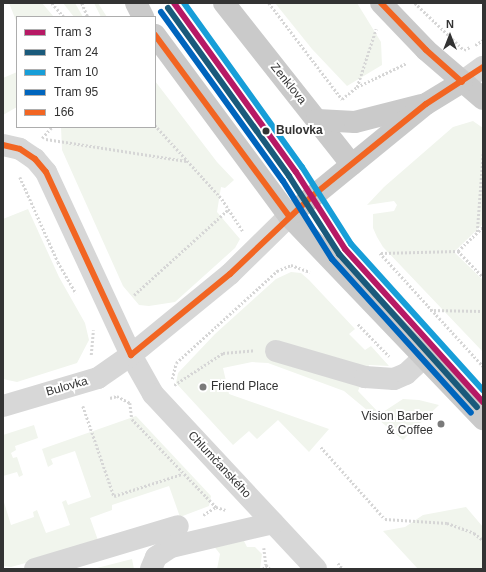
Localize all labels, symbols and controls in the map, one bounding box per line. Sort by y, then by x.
legend [16,16,156,128]
north arrow [430,16,470,56]
text: N [446,18,454,30]
text: Tram 3 [54,25,92,39]
text: Tram 24 [54,45,98,59]
street label: Zenklova [267,61,309,107]
text: Tram 10 [54,65,98,79]
text: Tram 95 [54,85,98,99]
text: 166 [54,105,74,119]
marker: Bulovka [259,124,273,138]
place label: Bulovka [276,124,323,138]
street label: Bulovka [44,374,90,400]
place label: Friend Place [211,380,278,394]
marker: Friend Place [198,382,208,392]
place label: Vision Barber & Coffee [361,410,433,438]
marker: Vision Barber & Coffee [436,419,446,429]
street label: Chlumčanského [184,429,254,501]

